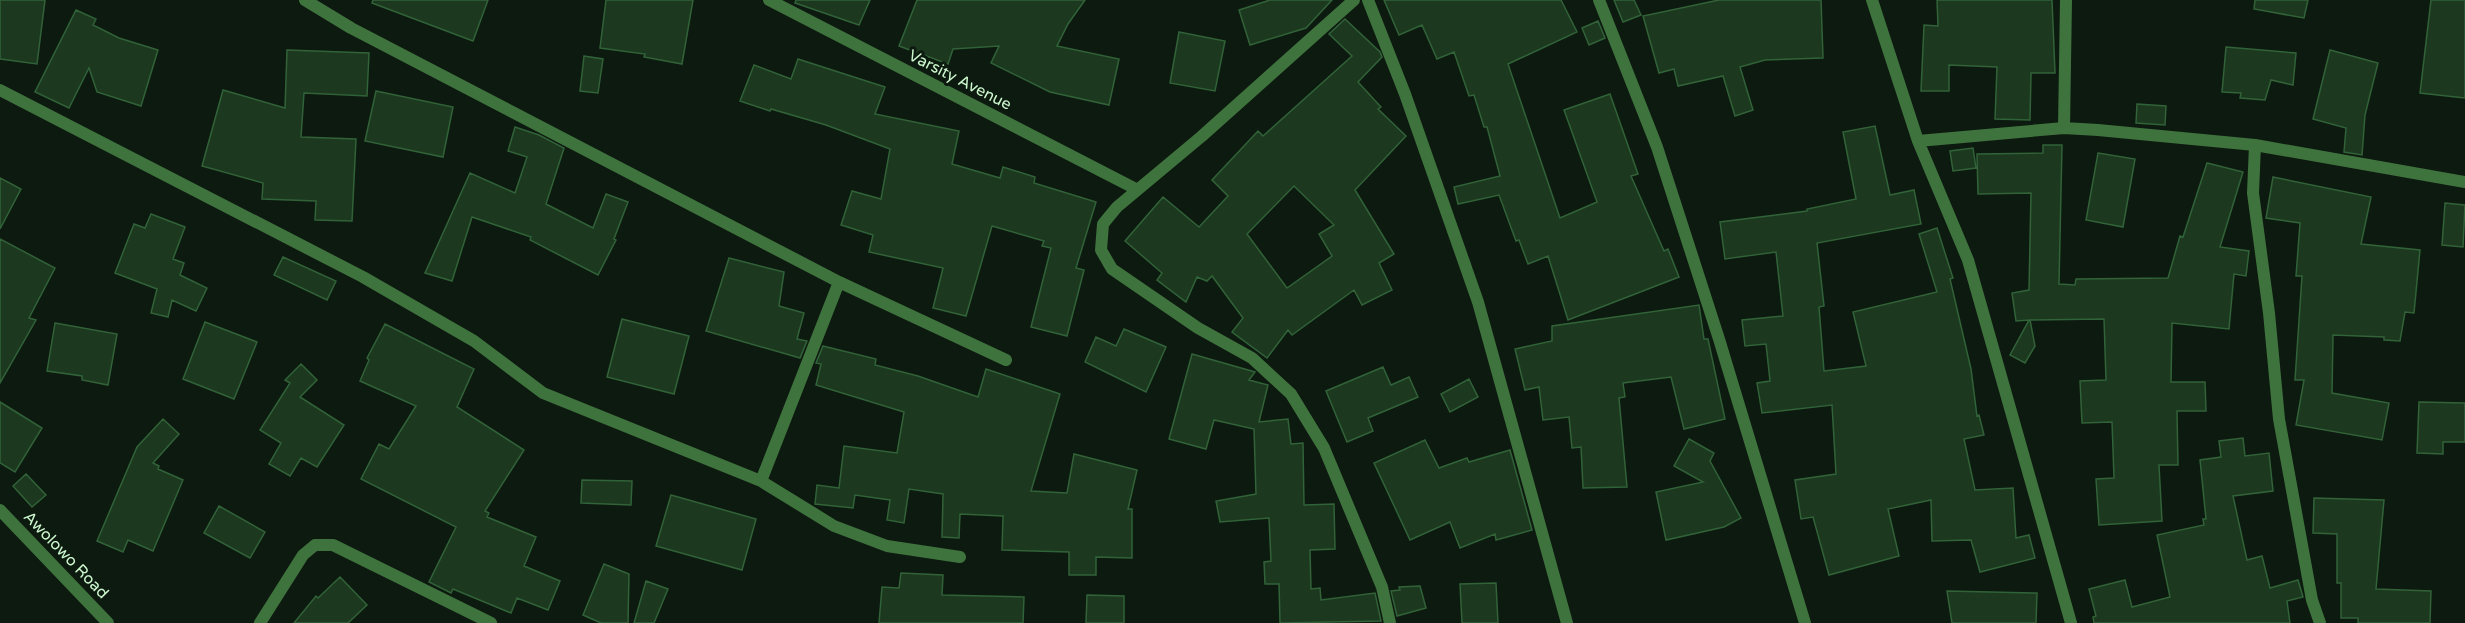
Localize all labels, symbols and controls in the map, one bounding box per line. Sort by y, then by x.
street label: Varsity Avenue [905,45,1015,115]
street label: Awolowo Road [19,507,113,603]

